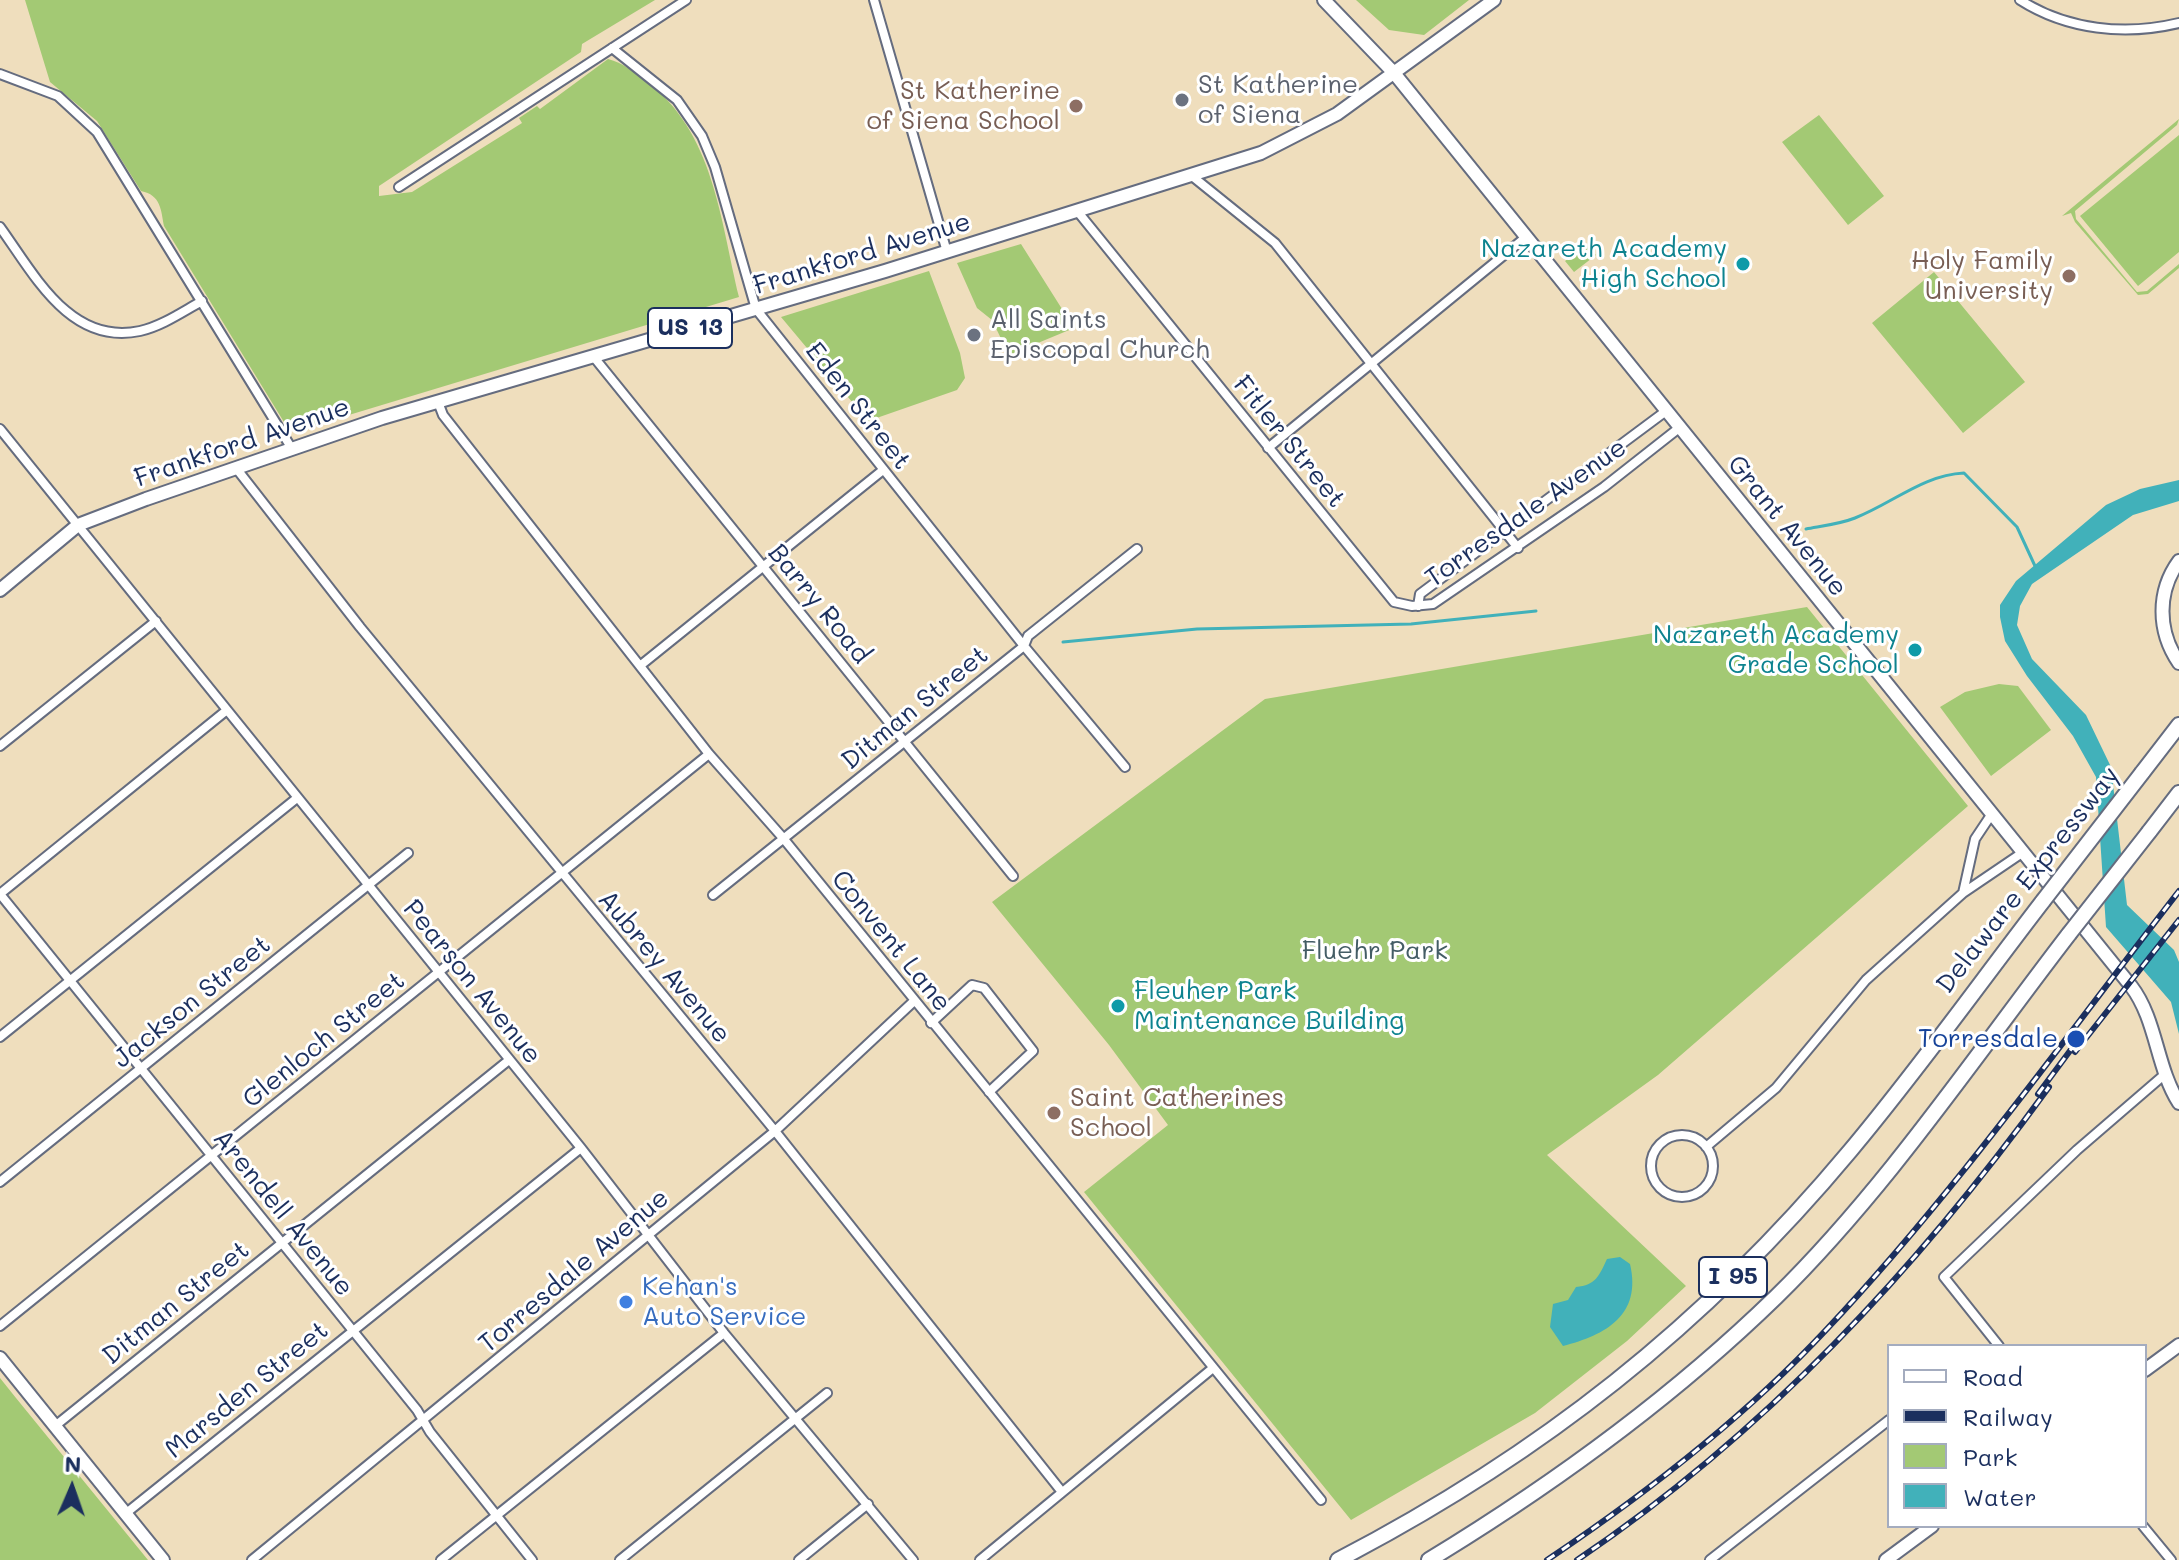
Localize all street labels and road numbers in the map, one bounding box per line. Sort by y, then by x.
street label: Frankford Avenue [750,206,974,302]
road number: US 13 [648,308,732,348]
street label: Eden Street [799,336,917,476]
street label: Fitler Street [1226,370,1352,514]
street label: Frankford Avenue [130,392,354,494]
street label: Torresdale Avenue [1419,432,1633,594]
street label: Grant Avenue [1721,449,1853,603]
street label: Barry Road [761,538,877,670]
street label: Ditman Street [835,639,995,777]
street label: Delaware Expressway [1930,760,2126,1000]
street label: Convent Lane [825,864,957,1018]
street label: Aubrey Avenue [591,884,737,1050]
street label: Pearson Avenue [396,894,548,1070]
street label: Jackson Street [107,929,277,1075]
street label: Glenloch Street [237,965,411,1115]
street label: Arendell Avenue [206,1123,360,1303]
street label: Torresdale Avenue [473,1182,675,1360]
street label: Ditman Street [96,1234,256,1372]
road number: I 95 [1699,1257,1767,1297]
street label: Marsden Street [159,1315,335,1465]

